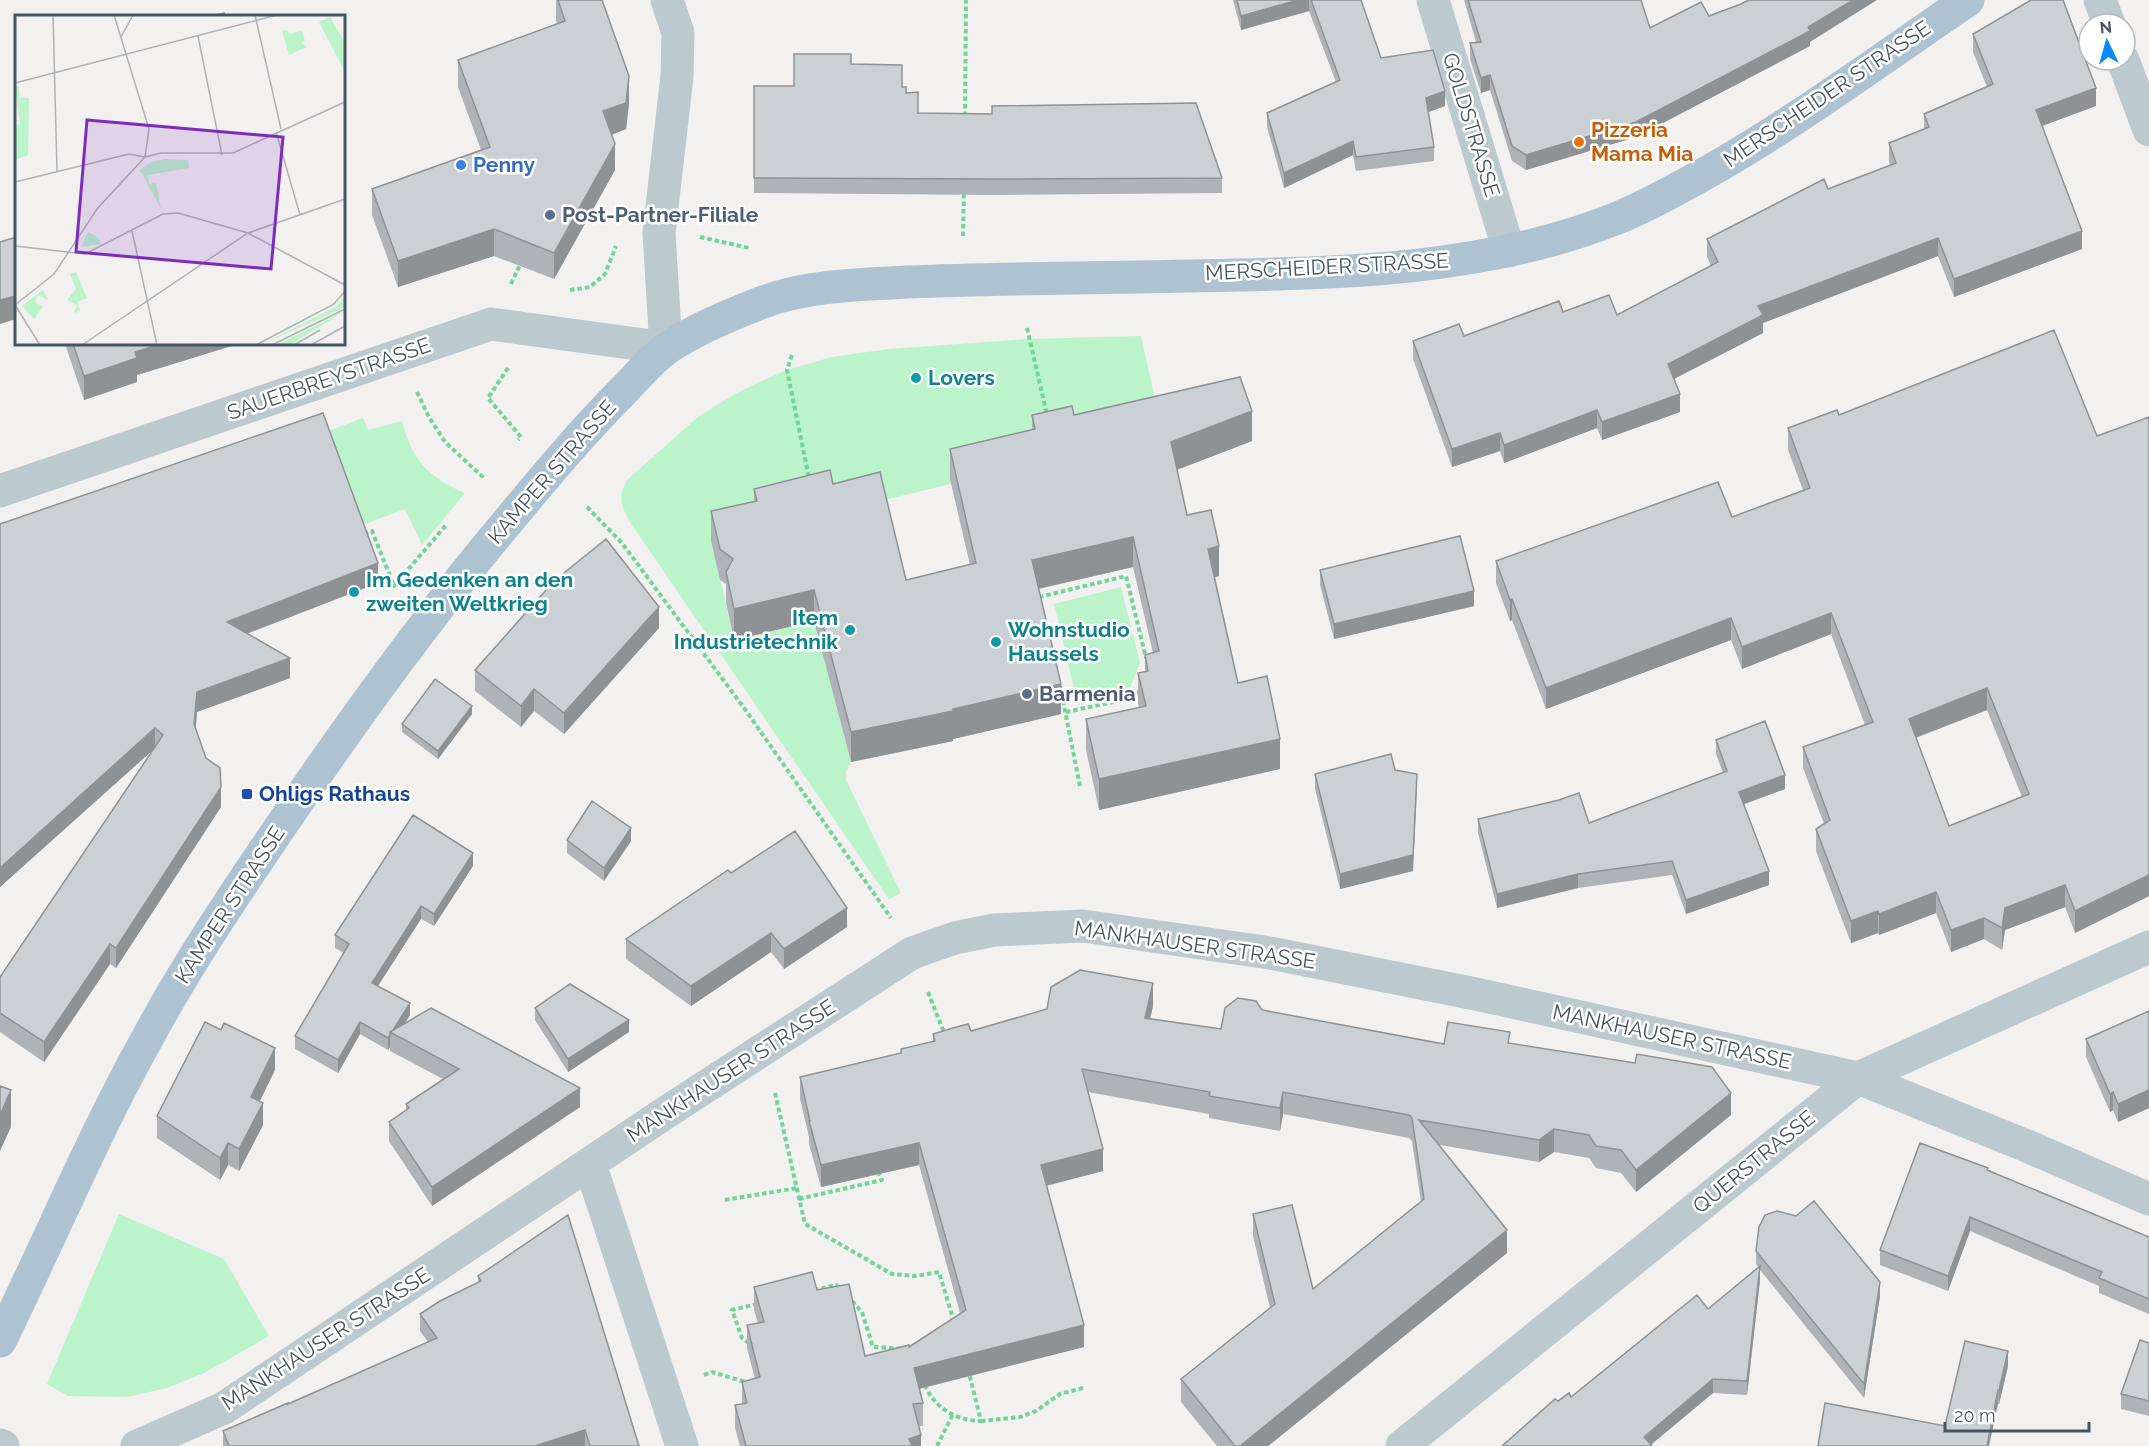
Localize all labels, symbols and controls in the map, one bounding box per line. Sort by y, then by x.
north arrow [2077,12,2137,72]
inset map [15,15,345,345]
street label: MERSCHEIDER STRASSE [1719,15,1935,172]
text: N [2099,18,2113,38]
street label: GOLDSTRASSE [1438,50,1505,200]
place label: Pizzeria Mama Mia [1591,117,1693,166]
marker: Pizzeria Mama Mia [1572,135,1586,149]
place label: Penny [473,152,536,177]
marker: Penny [454,158,468,172]
place label: Post-Partner-Filiale [562,202,759,227]
marker: Post-Partner-Filiale [543,208,557,222]
street label: MERSCHEIDER STRASSE [1205,248,1449,285]
street label: SAUERBREYSTRASSE [224,332,434,425]
place label: Lovers [928,365,995,390]
marker: Lovers [909,371,923,385]
street label: KAMPER STRASSE [482,395,621,549]
place label: Im Gedenken an den zweiten Weltkrieg [366,567,573,616]
marker: Im Gedenken an den zweiten Weltkrieg [347,585,361,599]
place label: Item Industrietechnik [674,605,838,654]
place label: Wohnstudio Haussels [1008,617,1130,666]
marker: Item Industrietechnik [843,623,857,637]
marker: Wohnstudio Haussels [989,635,1003,649]
place label: Barmenia [1039,681,1136,706]
marker: Barmenia [1020,687,1034,701]
place label: Ohligs Rathaus [259,781,410,806]
marker: Ohligs Rathaus [240,787,254,801]
street label: KAMPER STRASSE [169,821,290,988]
street label: MANKHAUSER STRASSE [1073,915,1317,974]
street label: MANKHAUSER STRASSE [622,994,840,1147]
street label: MANKHAUSER STRASSE [1551,999,1794,1074]
street label: QUERSTRASSE [1688,1105,1820,1218]
street label: MANKHAUSER STRASSE [217,1262,435,1415]
scale bar [1945,1395,2089,1433]
text: 20 m [1954,1405,1996,1426]

